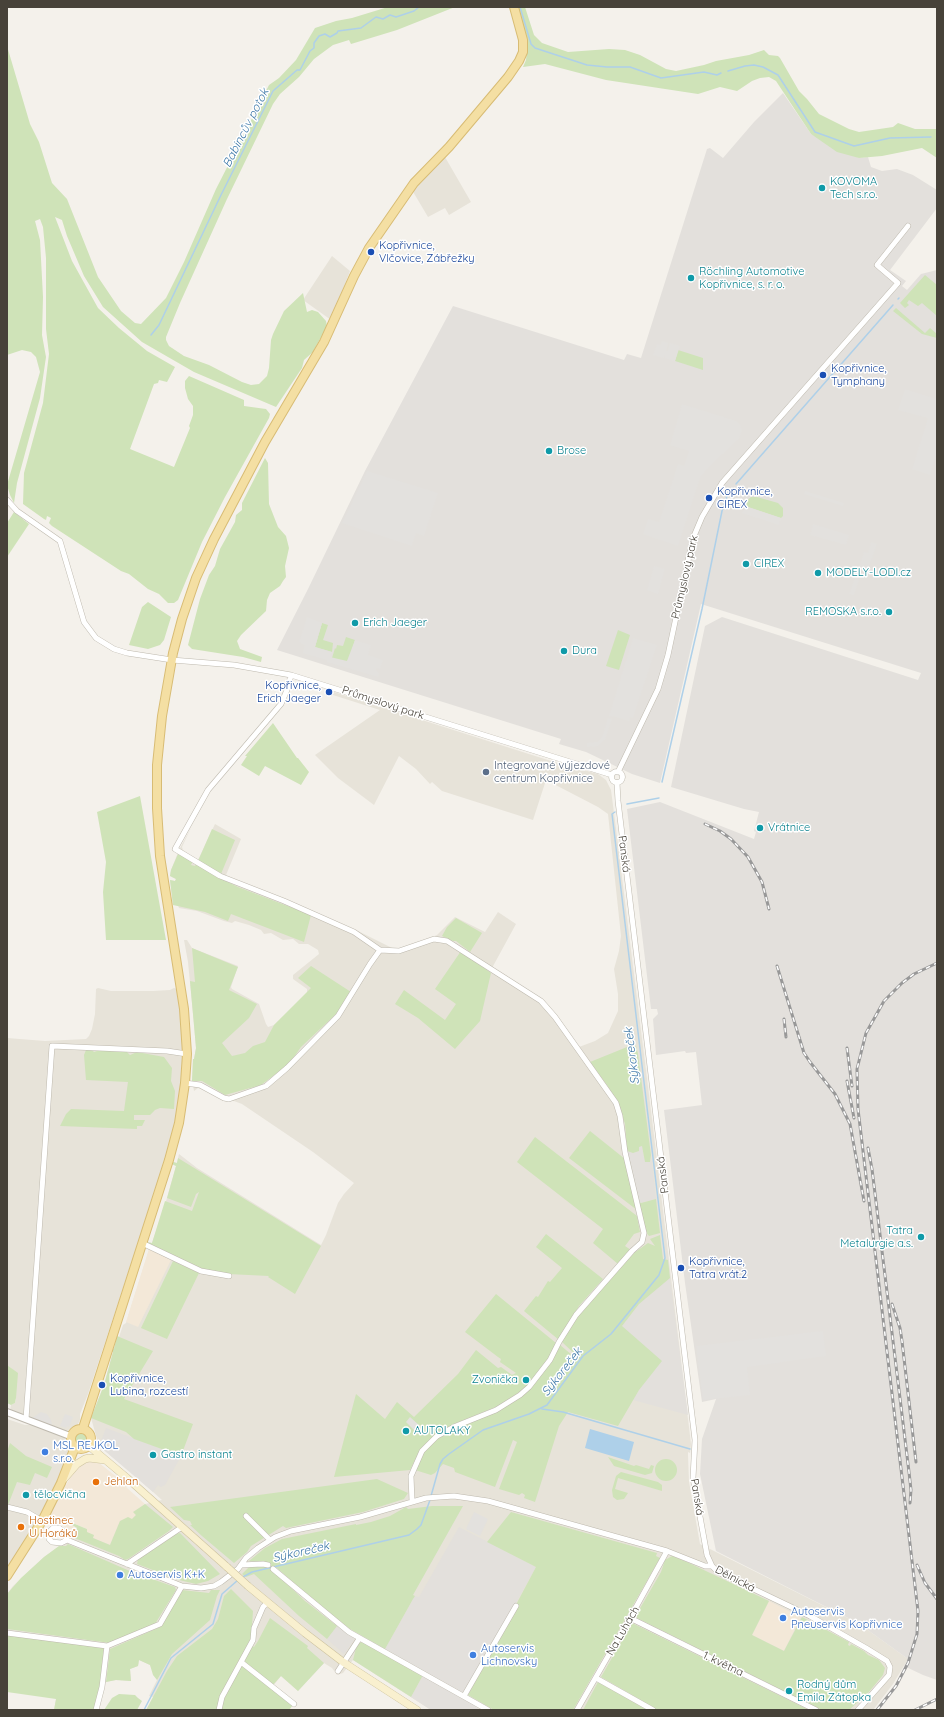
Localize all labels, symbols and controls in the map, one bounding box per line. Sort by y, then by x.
water label: Babincův potok [220,86,272,170]
place label: KOVOMA Tech s.r.o. [830,175,877,201]
marker: KOVOMA Tech s.r.o. [817,183,827,193]
place label: Kopřivnice, Vlčovice, Zábřežky [379,239,475,265]
marker: Kopřivnice, Vlčovice, Zábřežky [366,247,376,257]
place label: Röchling Automotive Kopřivnice, s. r. o. [699,265,804,291]
marker: Röchling Automotive Kopřivnice, s. r. o. [686,273,696,283]
place label: Kopřivnice, Tymphany [831,362,887,388]
marker: Kopřivnice, Tymphany [818,370,828,380]
place label: Brose [557,444,586,458]
marker: Brose [544,446,554,456]
place label: Kopřivnice, CIREX [717,485,773,511]
marker: Kopřivnice, CIREX [704,493,714,503]
street label: Průmyslový park [669,534,701,620]
place label: CIREX [754,557,784,571]
marker: CIREX [741,559,751,569]
place label: MODELY-LODI.cz [826,566,911,580]
marker: MODELY-LODI.cz [813,568,823,578]
place label: REMOSKA s.r.o. [805,605,881,619]
marker: REMOSKA s.r.o. [884,607,894,617]
place label: Erich Jaeger [363,616,427,630]
marker: Erich Jaeger [350,618,360,628]
place label: Dura [572,644,597,658]
marker: Dura [559,646,569,656]
place label: Kopřivnice, Erich Jaeger [257,679,321,705]
street label: Průmyslový park [340,683,426,723]
marker: Kopřivnice, Erich Jaeger [324,687,334,697]
place label: Integrované výjezdové centrum Kopřivnice [494,759,610,785]
marker: Integrované výjezdové centrum Kopřivnice [481,767,491,777]
place label: Vrátnice [768,821,810,835]
marker: Vrátnice [755,823,765,833]
street label: Panská [615,835,633,873]
water label: Sýkoreček [621,1027,643,1085]
street label: Panská [654,1156,672,1194]
place label: Tatra Metalurgie a.s. [840,1224,913,1250]
marker: Tatra Metalurgie a.s. [916,1232,926,1242]
place label: Kopřivnice, Tatra vrát.2 [689,1255,747,1281]
marker: Kopřivnice, Tatra vrát.2 [676,1263,686,1273]
water label: Sýkoreček [539,1345,585,1399]
place label: Kopřivnice, Lubina, rozcestí [110,1372,188,1398]
place label: Zvonička [472,1373,518,1387]
marker: Zvonička [521,1375,531,1385]
marker: Kopřivnice, Lubina, rozcestí [97,1380,107,1390]
place label: AUTOLAKY [414,1424,470,1438]
marker: AUTOLAKY [401,1426,411,1436]
place label: MSL REJKOL s.r.o. [53,1439,118,1465]
marker: MSL REJKOL s.r.o. [40,1447,50,1457]
place label: Gastro instant [161,1448,232,1462]
marker: Gastro instant [148,1450,158,1460]
place label: Jehlan [104,1475,138,1489]
marker: Jehlan [91,1477,101,1487]
street label: Panská [688,1478,706,1516]
place label: tělocvična [34,1488,86,1502]
marker: tělocvična [21,1490,31,1500]
place label: Hostinec U Horáků [29,1514,77,1540]
marker: Hostinec U Horáků [16,1522,26,1532]
water label: Sýkoreček [271,1539,331,1565]
street label: Dělnická [713,1563,757,1595]
place label: Autoservis K+K [128,1568,205,1582]
marker: Autoservis K+K [115,1570,125,1580]
street label: Na Luhách [604,1604,642,1658]
place label: Autoservis Pneuservis Kopřivnice [791,1605,902,1631]
marker: Autoservis Pneuservis Kopřivnice [778,1613,788,1623]
place label: Autoservis Lichnovsky [481,1642,537,1668]
street label: 1. května [700,1648,746,1680]
marker: Autoservis Lichnovsky [468,1650,478,1660]
place label: Rodný dům Emila Zátopka [797,1678,871,1704]
marker: Rodný dům Emila Zátopka [784,1686,794,1696]

